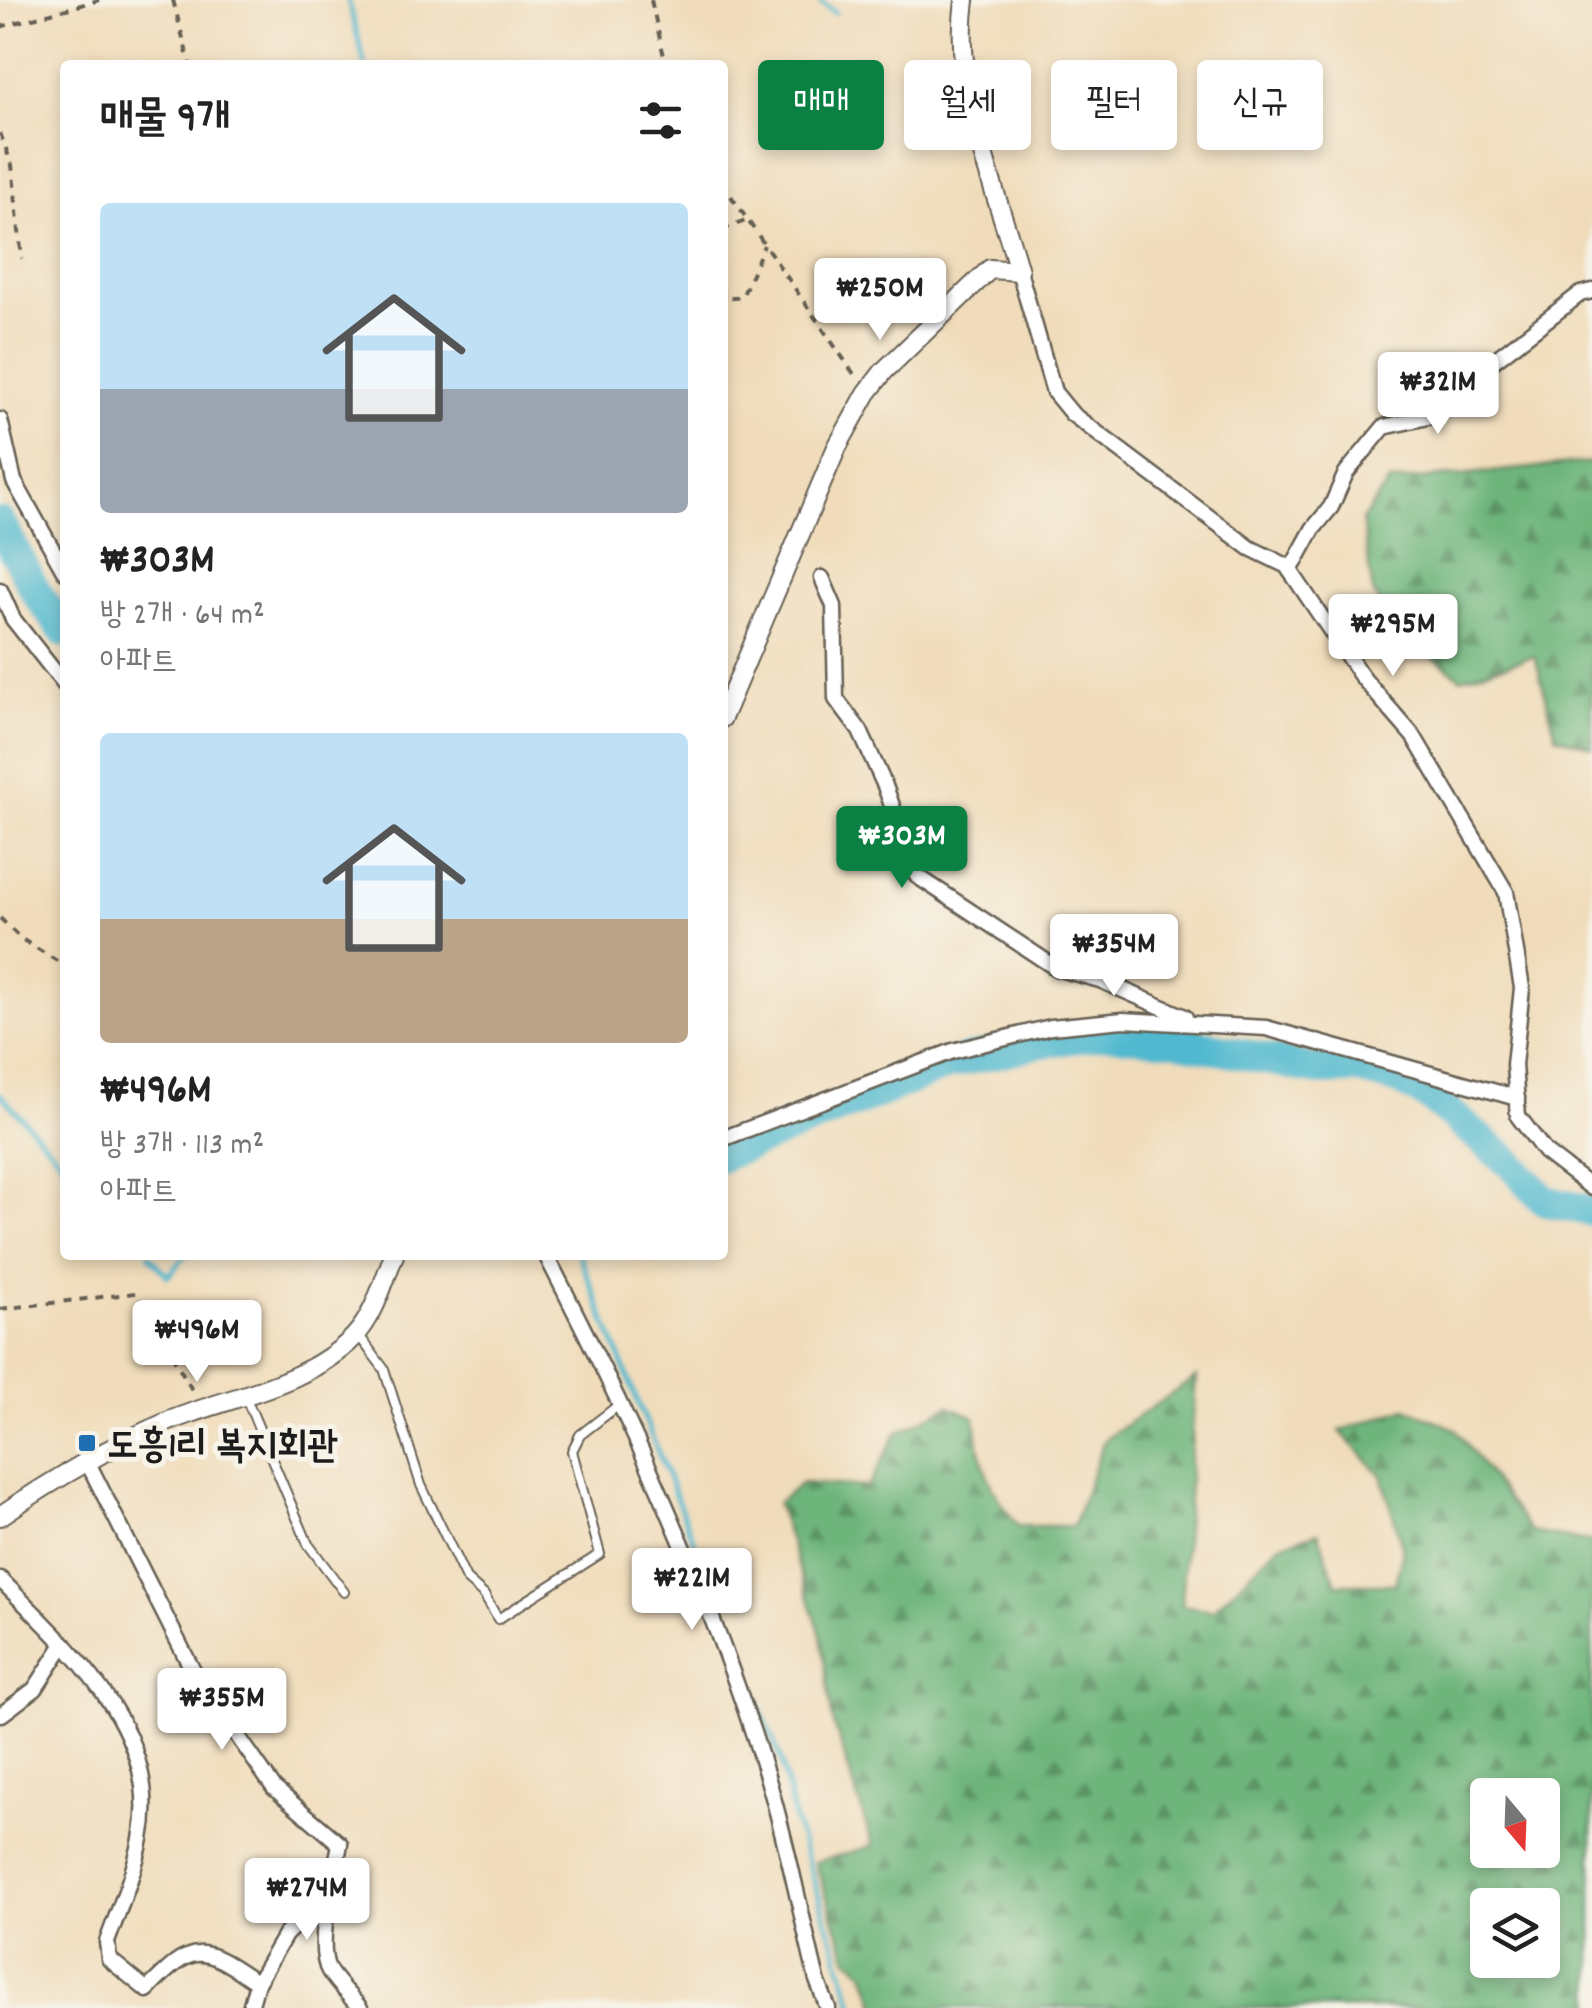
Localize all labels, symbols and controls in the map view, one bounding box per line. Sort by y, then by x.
chip: 매매 [758,60,884,150]
chip: 월세 [904,60,1031,150]
chip: 필터 [1051,60,1177,150]
chip: 신규 [1197,60,1323,150]
text: 매물 9개 [100,91,230,151]
icon: filters [633,93,688,148]
pin: ₩250M [810,258,950,343]
text: ₩250M [836,267,924,313]
icon: home [304,268,484,448]
pin: ₩321M [1368,352,1508,437]
text: ₩321M [1400,361,1476,407]
text: ₩303M [100,533,215,593]
text: 방 2개 · 64 m² [100,594,265,640]
pin: ₩295M [1323,594,1463,679]
text: ₩295M [1351,603,1435,649]
text: 아파트 [100,641,177,687]
icon: home [304,798,484,978]
pin: ₩303M [832,806,972,891]
text: ₩303M [858,815,946,861]
pin: ₩354M [1044,914,1184,999]
text: ₩354M [1072,923,1156,969]
text: ₩496M [100,1063,212,1123]
text: 방 3개 · 113 m² [100,1124,264,1170]
text: 아파트 [100,1171,177,1217]
pin: ₩496M [127,1300,267,1385]
text: ₩496M [154,1309,240,1355]
place label: 도흥1리 복지회관 [107,1421,338,1476]
marker: 도흥1리 복지회관 [76,1432,98,1454]
pin: ₩221M [622,1548,762,1633]
text: ₩221M [654,1557,730,1603]
pin: ₩355M [152,1668,292,1753]
text: ₩355M [179,1677,265,1723]
north arrow [1470,1778,1560,1868]
map controls [1470,1778,1560,1978]
pin: ₩274M [237,1858,377,1943]
text: ₩274M [267,1867,347,1913]
button: layers [1470,1888,1560,1978]

